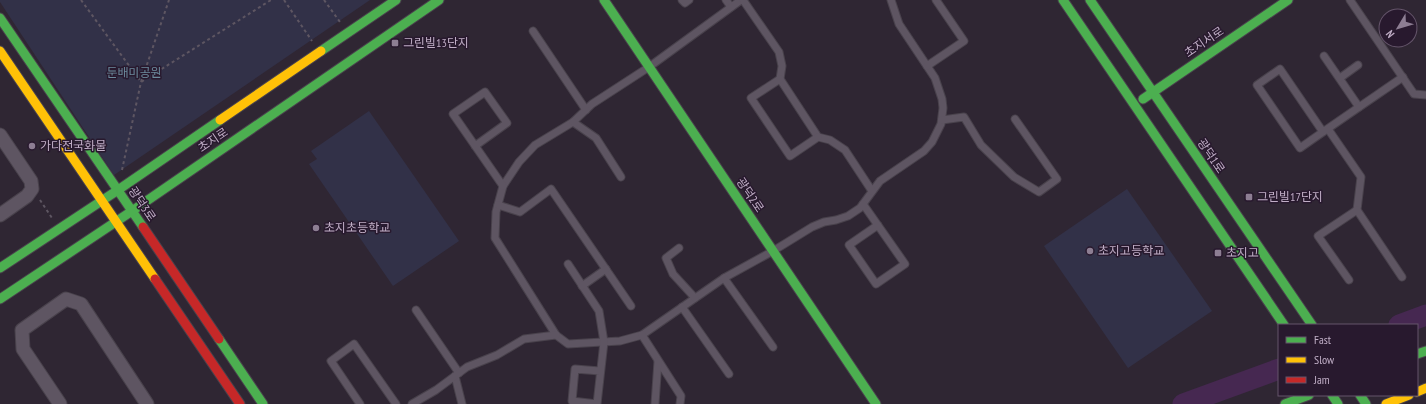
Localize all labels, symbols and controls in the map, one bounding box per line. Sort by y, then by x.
north arrow [1378,8,1418,48]
street label: 초지서로 [1181,23,1226,60]
text: N [1383,27,1397,41]
place label: 그린빌13단지 [403,35,469,50]
marker: 그린빌13단지 [390,38,400,48]
park label: 둔배미공원 [106,65,162,80]
street label: 초지로 [195,124,231,155]
street label: 광덕1로 [1194,136,1228,176]
place label: 가다전국화물 [40,138,106,153]
marker: 가다전국화물 [27,141,37,151]
street label: 광덕2로 [733,175,767,215]
street label: 광덕3로 [125,184,159,224]
place label: 그린빌17단지 [1257,189,1323,204]
marker: 그린빌17단지 [1244,192,1254,202]
place label: 초지초등학교 [324,220,390,235]
marker: 초지초등학교 [311,223,321,233]
place label: 초지고등학교 [1098,243,1164,258]
place label: 초지고 [1226,245,1259,260]
marker: 초지고등학교 [1085,246,1095,256]
marker: 초지고 [1213,248,1223,258]
legend [1278,324,1418,396]
text: Fast [1314,332,1332,347]
text: Slow [1314,352,1335,367]
text: Jam [1313,372,1330,387]

